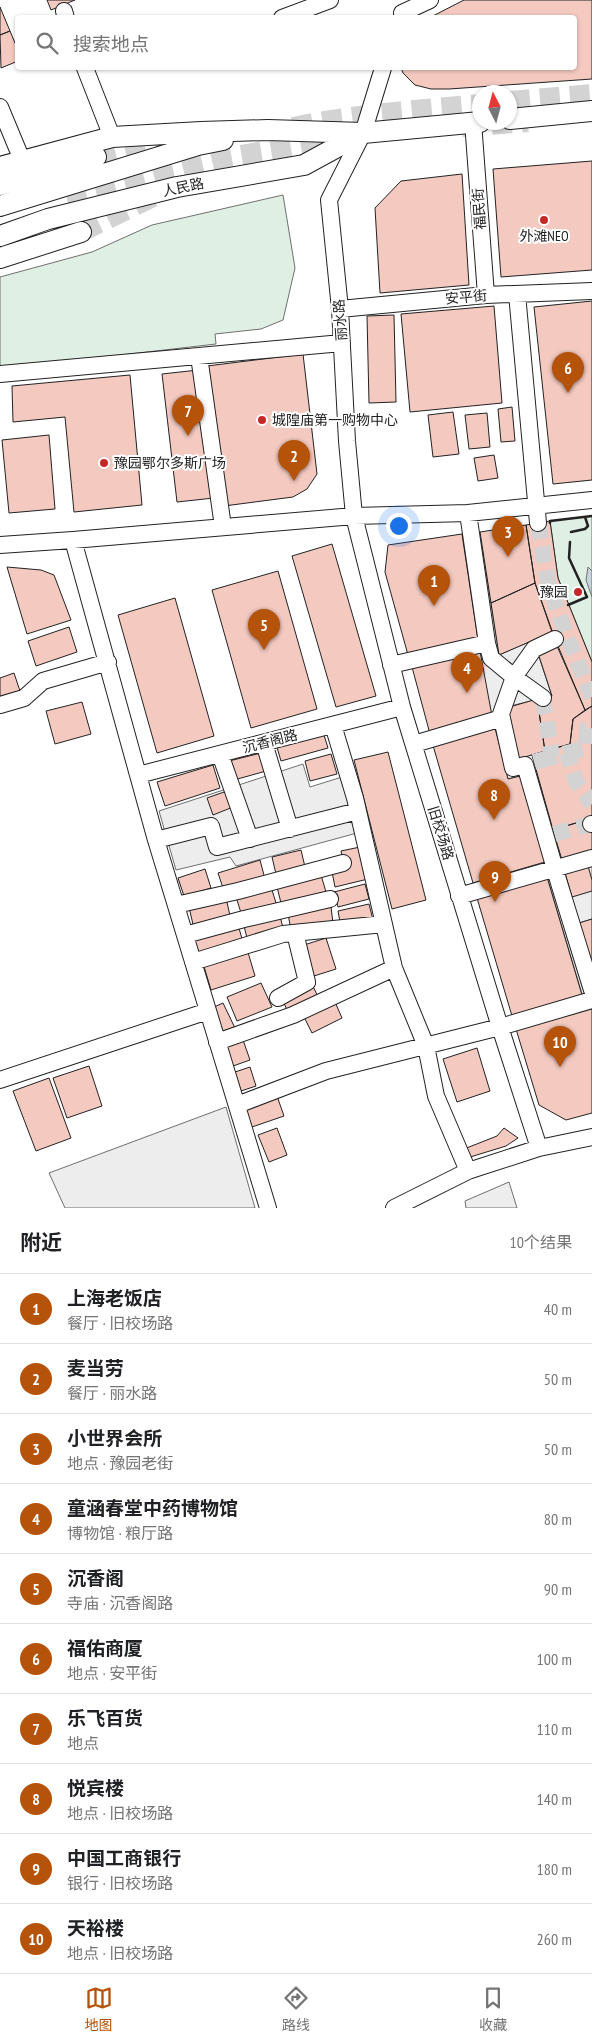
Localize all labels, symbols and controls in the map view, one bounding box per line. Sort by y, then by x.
search box [15,15,577,70]
icon: search [33,29,61,57]
text: 搜索地点 [73,32,149,56]
north arrow [472,85,517,130]
street label: 人民路 [161,174,205,200]
street label: 福民街 [469,187,489,231]
marker: 外滩NEO [538,214,550,226]
place label: 外滩NEO [519,227,569,245]
street label: 安平街 [444,286,488,308]
street label: 丽水路 [330,298,350,342]
pin: 6 [552,352,584,393]
pin: 7 [172,395,204,436]
place label: 城隍庙第一购物中心 [272,411,398,429]
marker: 城隍庙第一购物中心 [256,414,268,426]
pin: 2 [278,440,310,481]
place label: 豫园鄂尔多斯广场 [114,454,226,472]
marker: 豫园鄂尔多斯广场 [98,457,110,469]
your location [386,513,412,539]
pin: 3 [492,516,524,557]
pin: 1 [418,565,450,606]
place label: 豫园 [540,583,568,601]
marker: 豫园 [572,586,584,598]
pin: 5 [248,609,280,650]
pin: 4 [451,652,483,693]
street label: 沉香阁路 [241,725,299,757]
pin: 8 [478,779,510,820]
street label: 旧校场路 [424,804,458,862]
pin: 9 [479,861,511,902]
pin: 10 [544,1026,576,1067]
text: 附近 [20,1229,62,1256]
text: 10个结果 [510,1232,572,1252]
text: 上海老饭店 [67,1286,162,1310]
text: 1 [32,1299,40,1319]
text: 40 m [544,1299,572,1319]
text: 餐厅 · 旧校场路 [67,1313,173,1333]
text: 麦当劳 [67,1356,124,1380]
text: 2 [32,1369,40,1389]
text: 50 m [544,1369,572,1389]
text: 餐厅 · 丽水路 [67,1383,157,1403]
text: 小世界会所 [67,1426,162,1450]
text: 3 [32,1439,40,1459]
text: 50 m [544,1439,572,1459]
text: 地点 · 豫园老街 [67,1453,173,1473]
text: 童涵春堂中药博物馆 [67,1496,238,1520]
text: 4 [32,1509,40,1529]
text: 80 m [544,1509,572,1529]
text: 博物馆 · 粮厅路 [67,1523,173,1543]
text: 沉香阁 [67,1566,124,1590]
text: 5 [32,1579,40,1599]
text: 90 m [544,1579,572,1599]
text: 寺庙 · 沉香阁路 [67,1593,173,1613]
text: 福佑商厦 [67,1636,143,1660]
text: 6 [32,1649,40,1669]
text: 100 m [537,1649,572,1669]
text: 地点 · 安平街 [67,1663,157,1683]
text: 乐飞百货 [67,1706,143,1730]
text: 7 [32,1719,40,1739]
text: 110 m [537,1719,572,1739]
text: 地点 [67,1733,99,1753]
text: 悦宾楼 [67,1776,124,1800]
text: 8 [32,1789,40,1809]
text: 140 m [537,1789,572,1809]
text: 地点 · 旧校场路 [67,1803,173,1823]
text: 中国工商银行 [67,1846,181,1870]
text: 9 [32,1859,40,1879]
text: 180 m [537,1859,572,1879]
text: 银行 · 旧校场路 [67,1873,173,1893]
text: 天裕楼 [67,1916,124,1940]
text: 10 [28,1929,44,1949]
text: 260 m [537,1929,572,1949]
text: 地点 · 旧校场路 [67,1943,173,1963]
tab: 地图 [85,1984,113,2034]
tab: 路线 [282,1984,310,2034]
tab: 收藏 [479,1984,507,2034]

